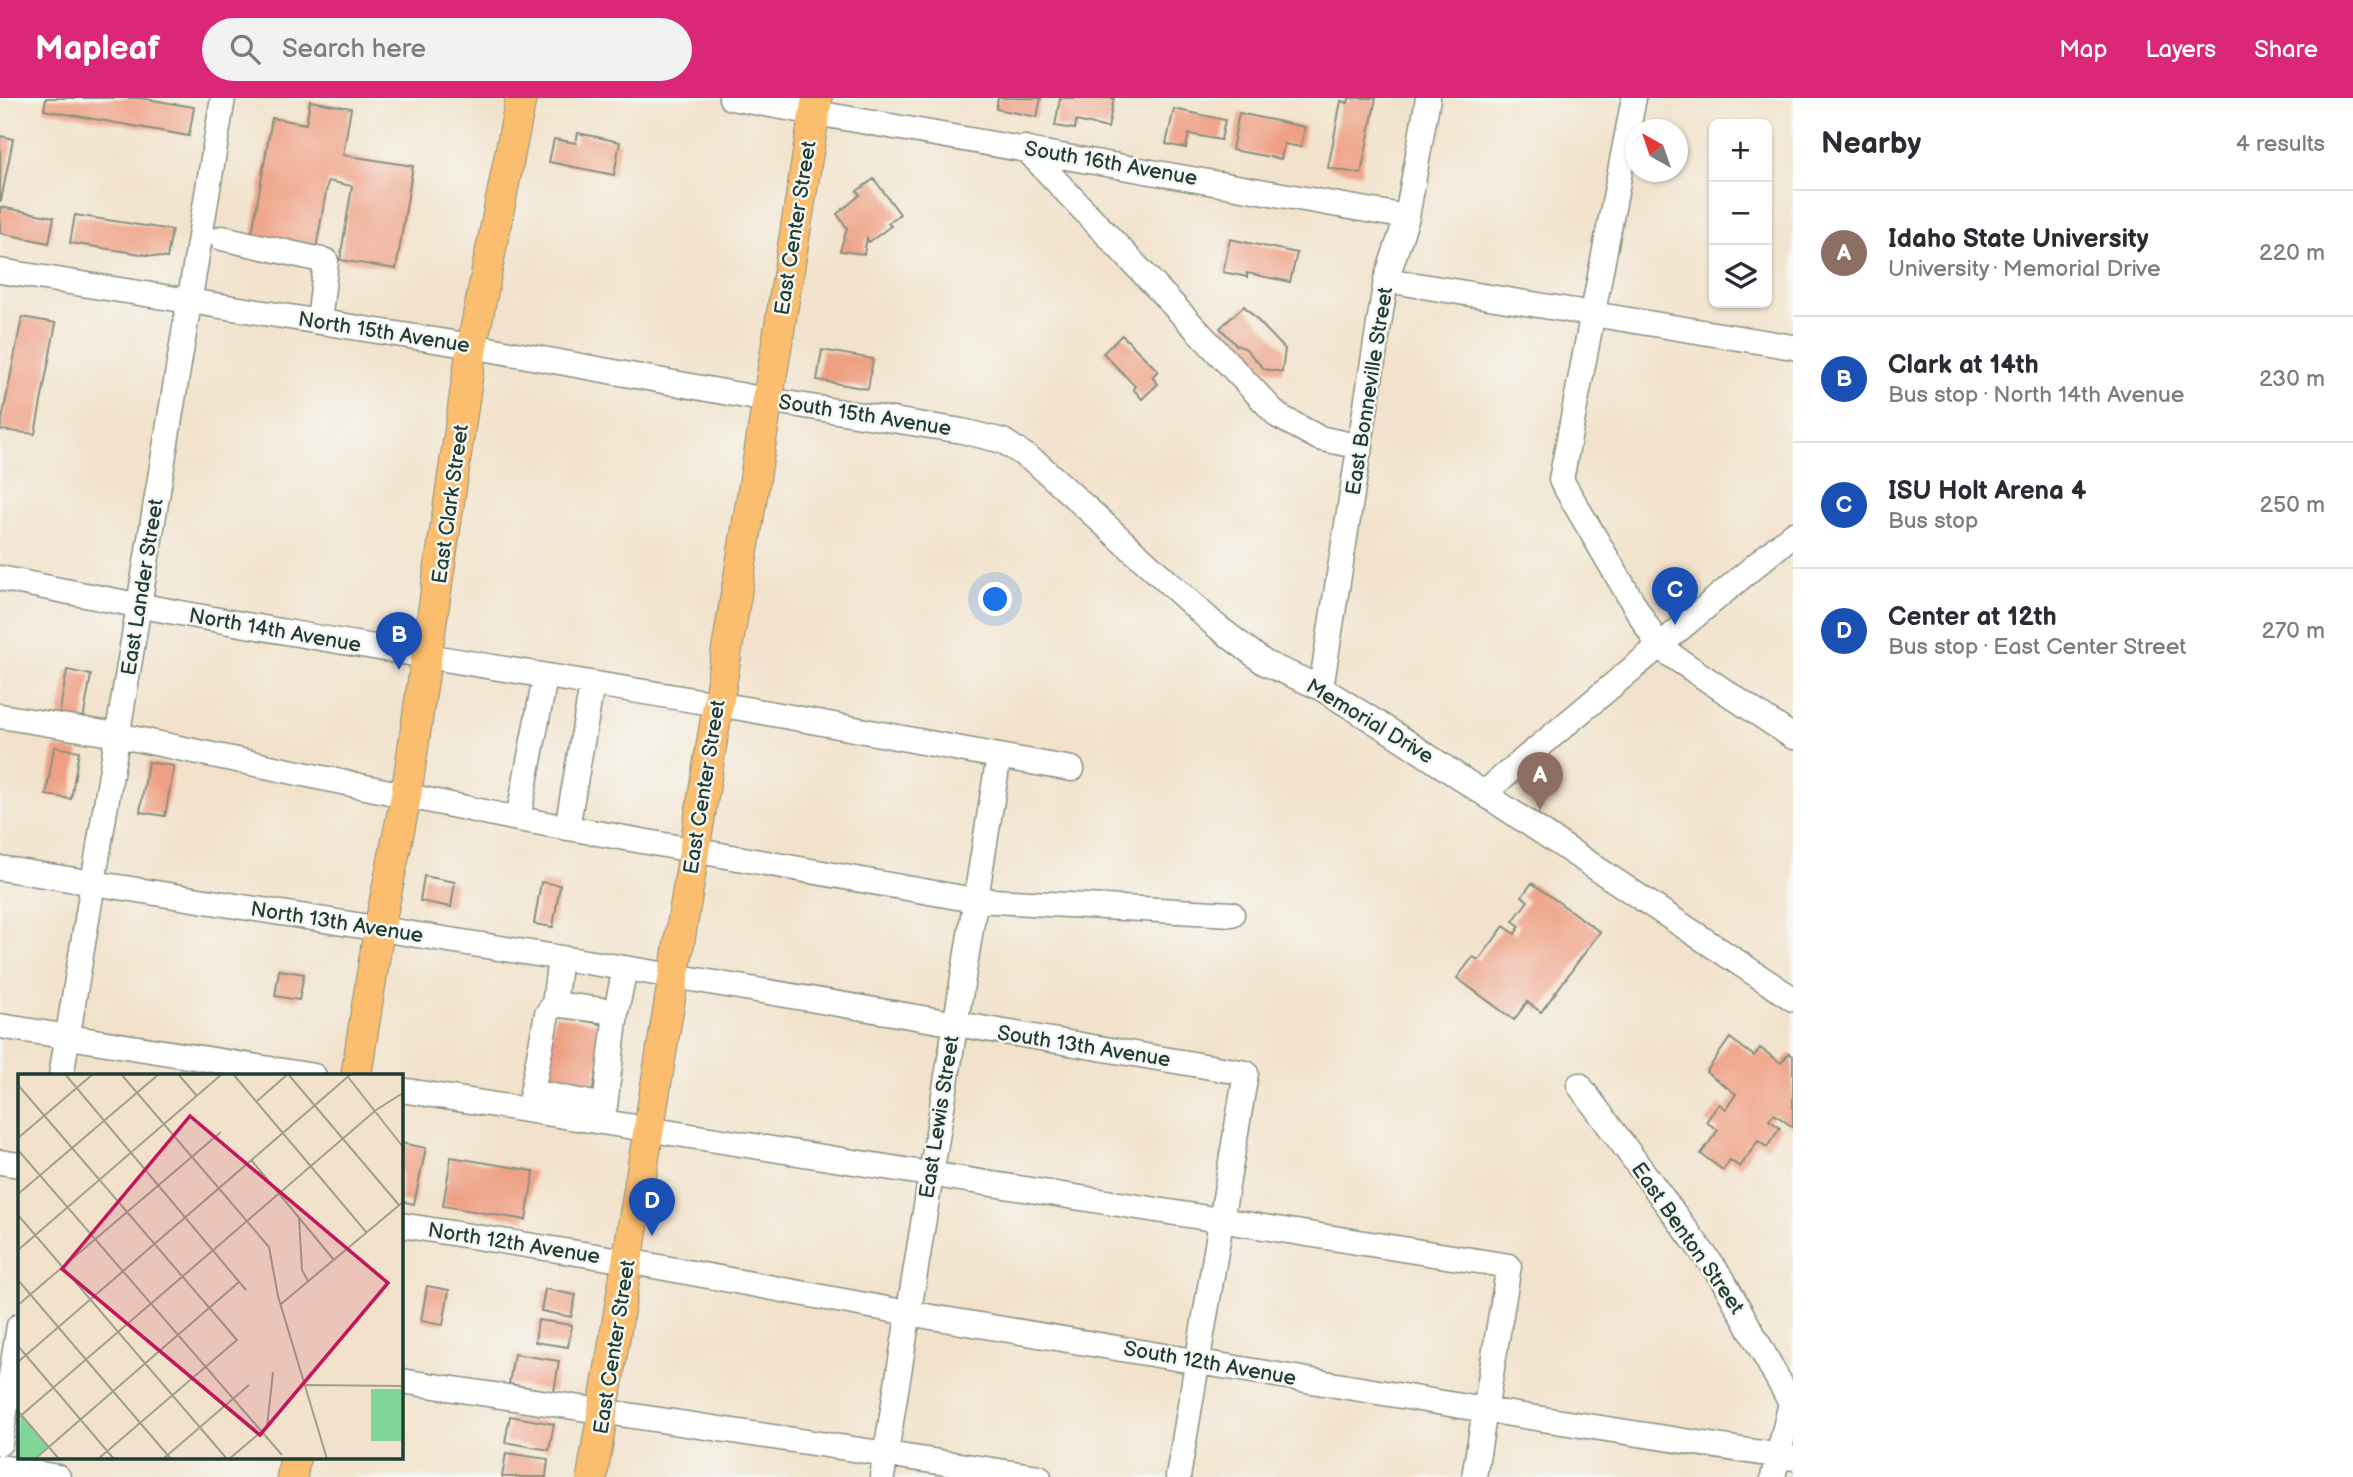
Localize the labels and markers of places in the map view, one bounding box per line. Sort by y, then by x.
pin: C [1652,567,1698,625]
pin: B [376,612,422,670]
pin: A [1517,752,1563,810]
pin: D [629,1178,675,1236]

